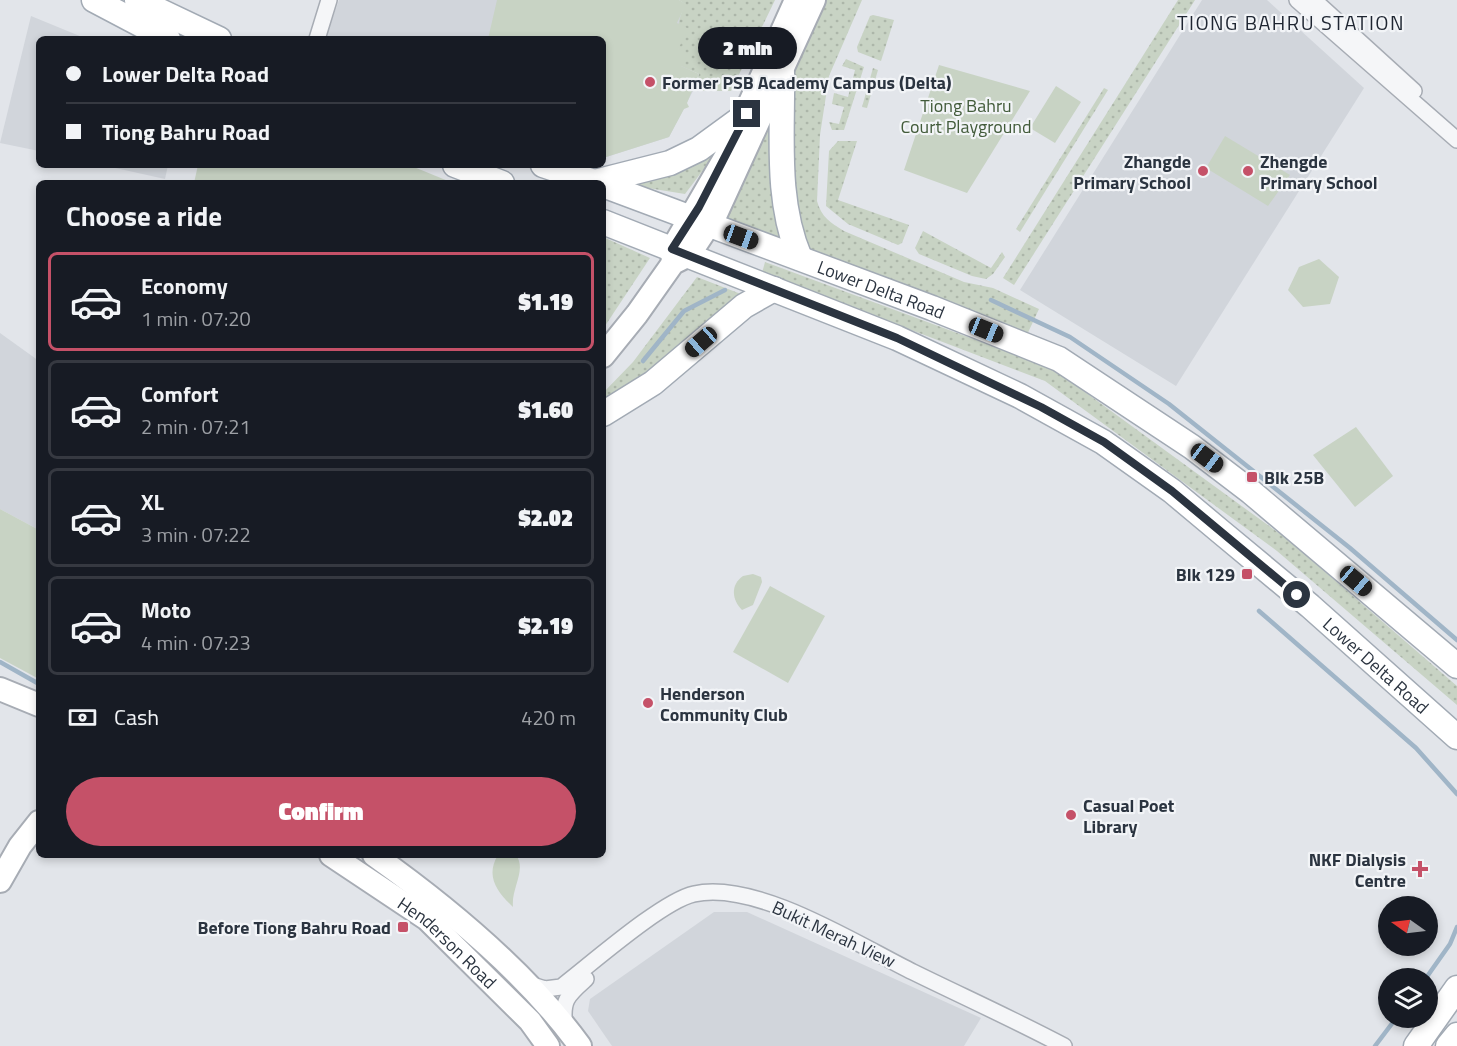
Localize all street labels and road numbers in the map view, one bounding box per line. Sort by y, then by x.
street label: Lower Delta Road [814,253,949,325]
street label: Lower Delta Road [1317,610,1435,720]
street label: Henderson Road [392,890,503,995]
street label: Bukit Merah View [768,894,901,975]

